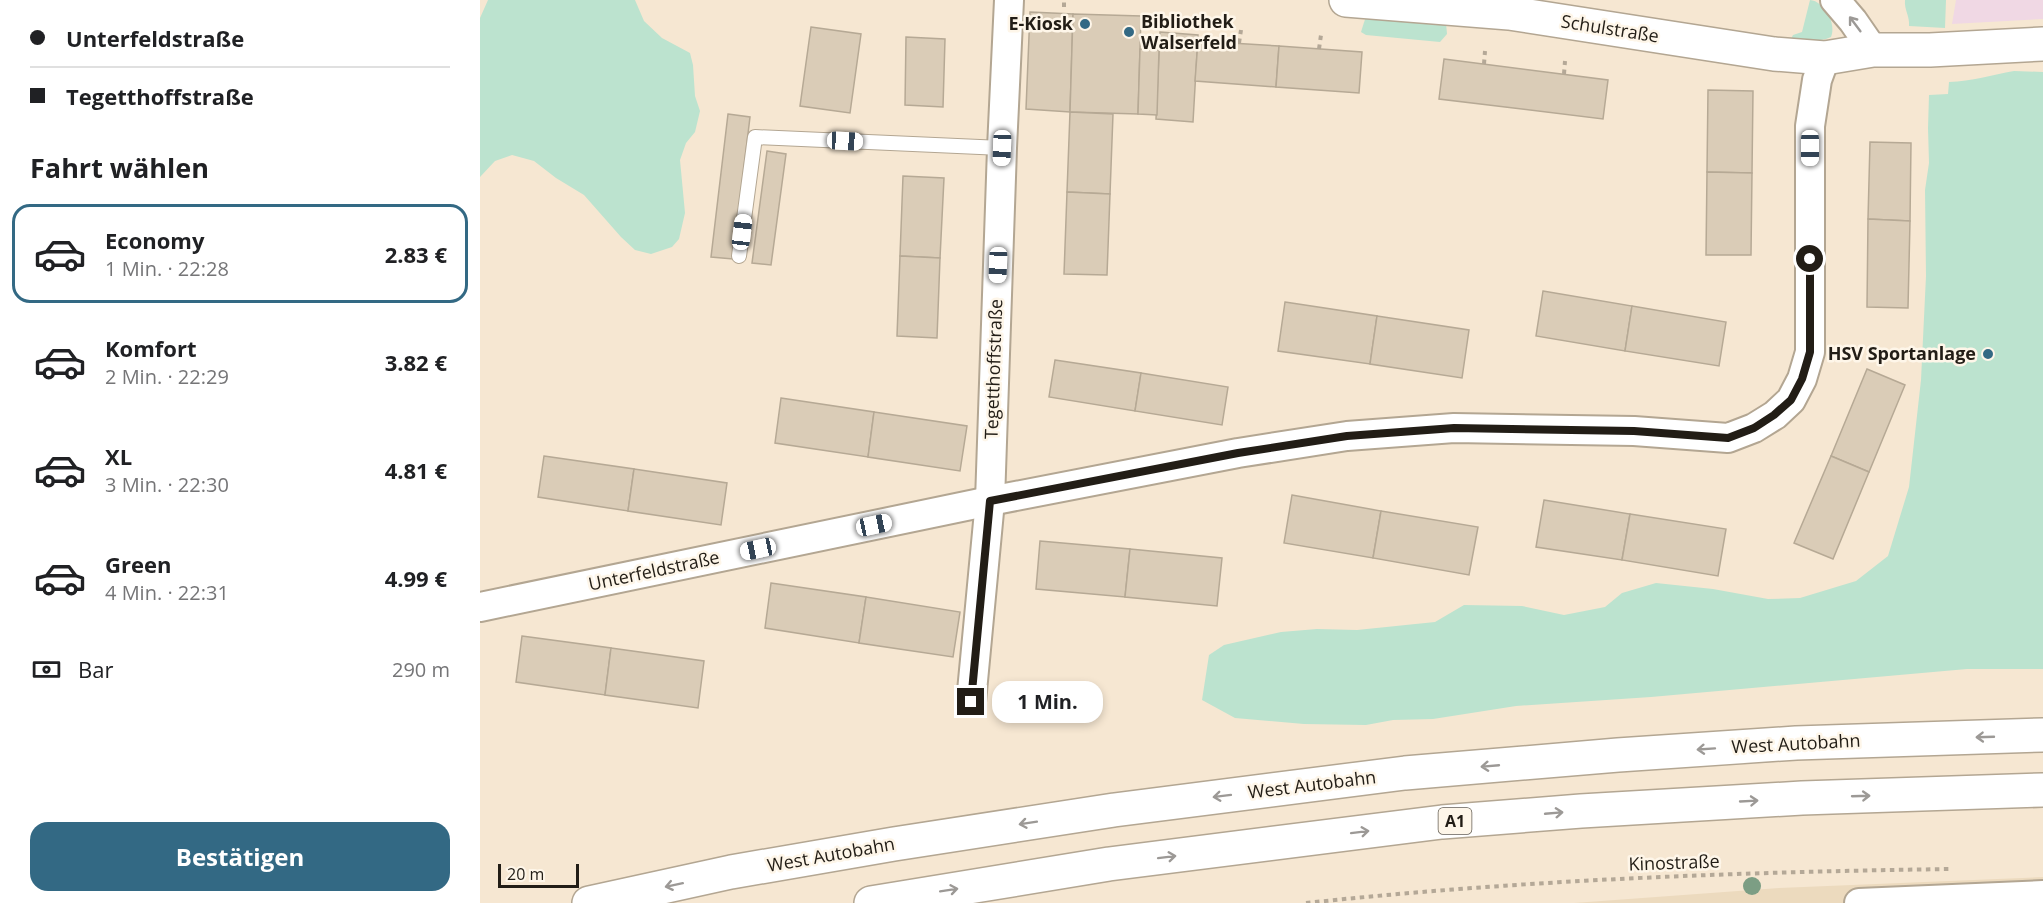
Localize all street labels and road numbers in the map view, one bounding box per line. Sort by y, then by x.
street label: Schulstraße [1559,8,1661,48]
street label: Tegetthoffstraße [979,298,1007,440]
street label: Unterfeldstraße [586,544,722,596]
street label: West Autobahn [1731,728,1861,758]
street label: West Autobahn [1246,764,1377,804]
road number: A1 [1438,808,1472,834]
street label: West Autobahn [765,831,897,877]
street label: Kinostraße [1628,848,1720,876]

